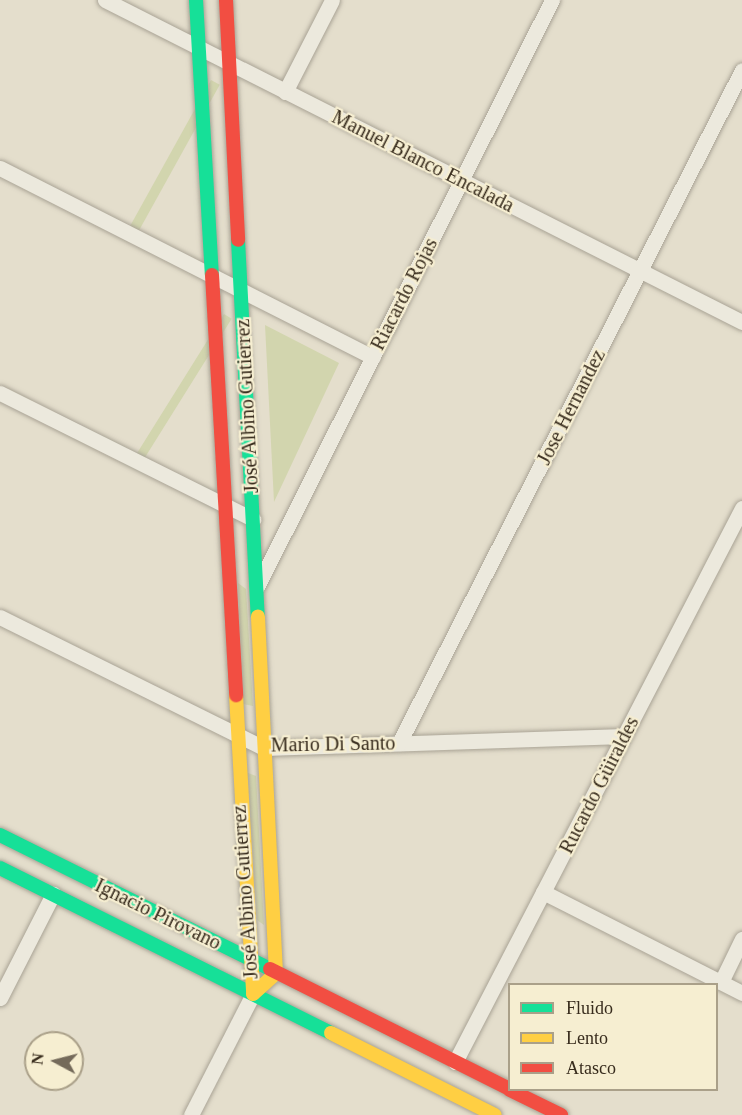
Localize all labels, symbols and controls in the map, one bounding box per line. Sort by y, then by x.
street label: Manuel Blanco Encalada [328,105,518,217]
street label: Riacardo Rojas [365,234,443,354]
street label: José Albino Gutierrez [230,318,264,494]
street label: Jose Hernandez [532,345,610,469]
street label: Rucardo Güiraldes [554,713,644,857]
street label: Mario Di Santo [271,731,395,757]
street label: José Albino Gutierrez [227,804,263,980]
street label: Ignacio Pirovano [91,873,225,955]
legend [508,983,718,1091]
text: Fluido [566,998,613,1018]
text: Lento [566,1028,608,1048]
north arrow [24,1031,84,1091]
text: N [28,1052,47,1066]
text: Atasco [566,1058,616,1078]

